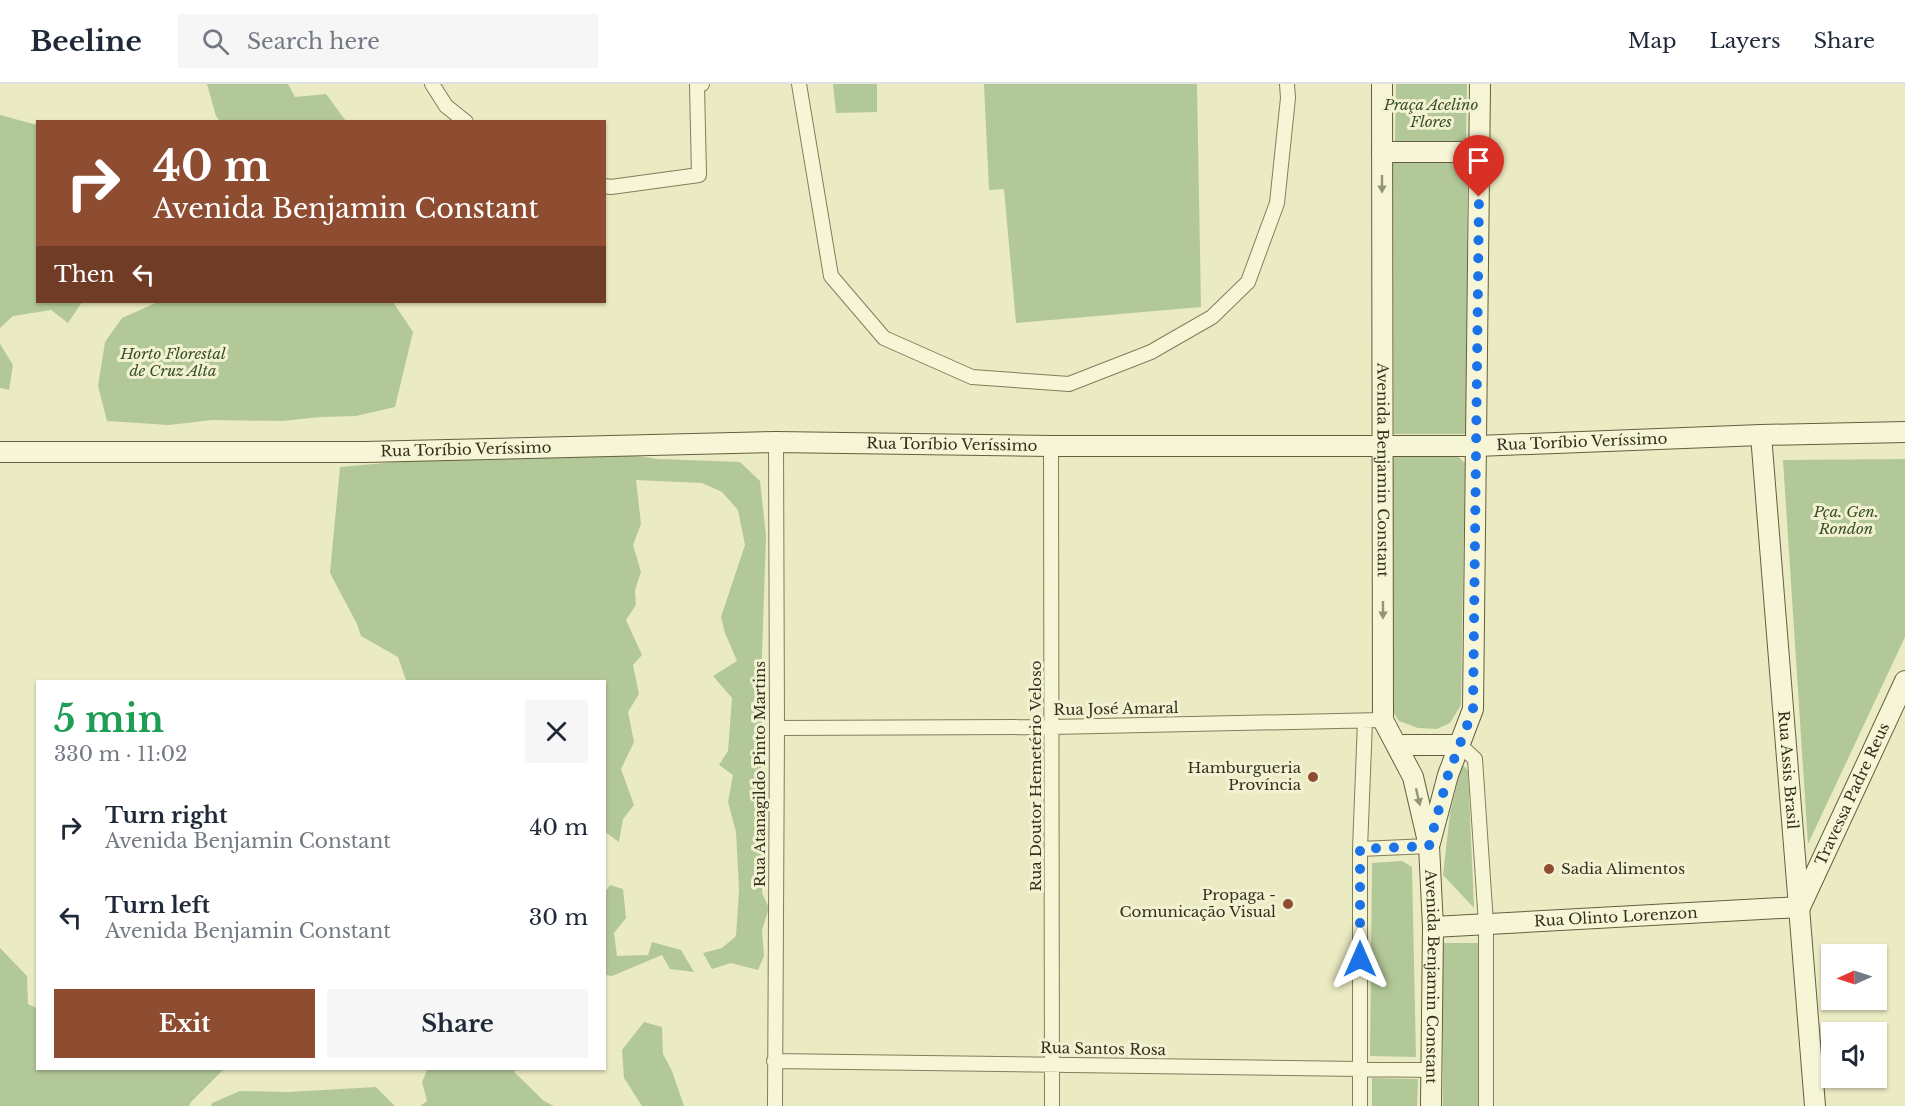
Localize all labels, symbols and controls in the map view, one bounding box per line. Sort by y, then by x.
search box [178,14,598,68]
text: Beeline [30,24,142,59]
icon: search [199,25,232,58]
text: Search here [247,28,380,55]
text: Map [1628,28,1677,54]
text: Layers [1710,28,1781,54]
text: Share [1814,28,1875,54]
park label: Praça Acelino Flores [1383,95,1478,131]
pin [1453,135,1504,197]
text: 40 m [153,140,270,192]
icon: right [54,144,132,222]
icon: arrive [1462,144,1495,177]
one-way arrow [1377,175,1387,194]
text: Avenida Benjamin Constant [153,192,539,225]
icon: left [127,258,160,291]
text: Then [54,261,115,288]
park label: Horto Florestal de Cruz Alta [119,344,226,380]
street label: Avenida Benjamin Constant [1373,362,1393,578]
street label: Rua Toríbio Veríssimo [1496,429,1668,454]
street label: Rua Toríbio Veríssimo [866,433,1038,455]
street label: Rua Toríbio Veríssimo [380,437,552,461]
park label: Pça. Gen. Rondon [1812,502,1879,538]
one-way arrow [1378,600,1388,619]
street label: Rua Doutor Hemetério Veloso [1026,660,1045,892]
street label: Rua Atanagildo Pinto Martins [750,661,769,887]
text: 5 min [54,697,164,742]
street label: Rua José Amaral [1053,698,1179,719]
button: close [525,700,588,763]
street label: Rua Assis Brasil [1774,710,1803,830]
street label: Travessa Padre Reus [1811,719,1893,868]
text: 330 m · 11:02 [54,742,187,766]
place label: Hamburgueria Província [1187,758,1302,794]
marker: Hamburgueria Província [1306,770,1320,784]
one-way arrow [1413,788,1423,806]
text: Turn right [105,802,227,829]
icon: right [54,811,87,844]
text: 40 m [530,814,588,841]
text: Avenida Benjamin Constant [105,829,391,853]
place label: Sadia Alimentos [1561,859,1685,878]
marker: Sadia Alimentos [1542,862,1556,876]
street label: Avenida Benjamin Constant [1421,868,1443,1084]
place label: Propaga - Comunicação Visual [1120,885,1276,921]
text: Turn left [105,892,210,919]
marker: Propaga - Comunicação Visual [1281,897,1295,911]
icon: left [54,901,87,934]
street label: Rua Olinto Lorenzon [1533,903,1698,930]
text: 30 m [529,904,588,931]
text: Avenida Benjamin Constant [105,919,391,943]
position arrow [1328,927,1392,991]
north arrow [1821,944,1887,1010]
map controls [1821,944,1887,1088]
button: Exit [54,989,315,1058]
button: Share [327,989,588,1058]
button: sound [1821,1022,1887,1088]
street label: Rua Santos Rosa [1040,1038,1167,1059]

